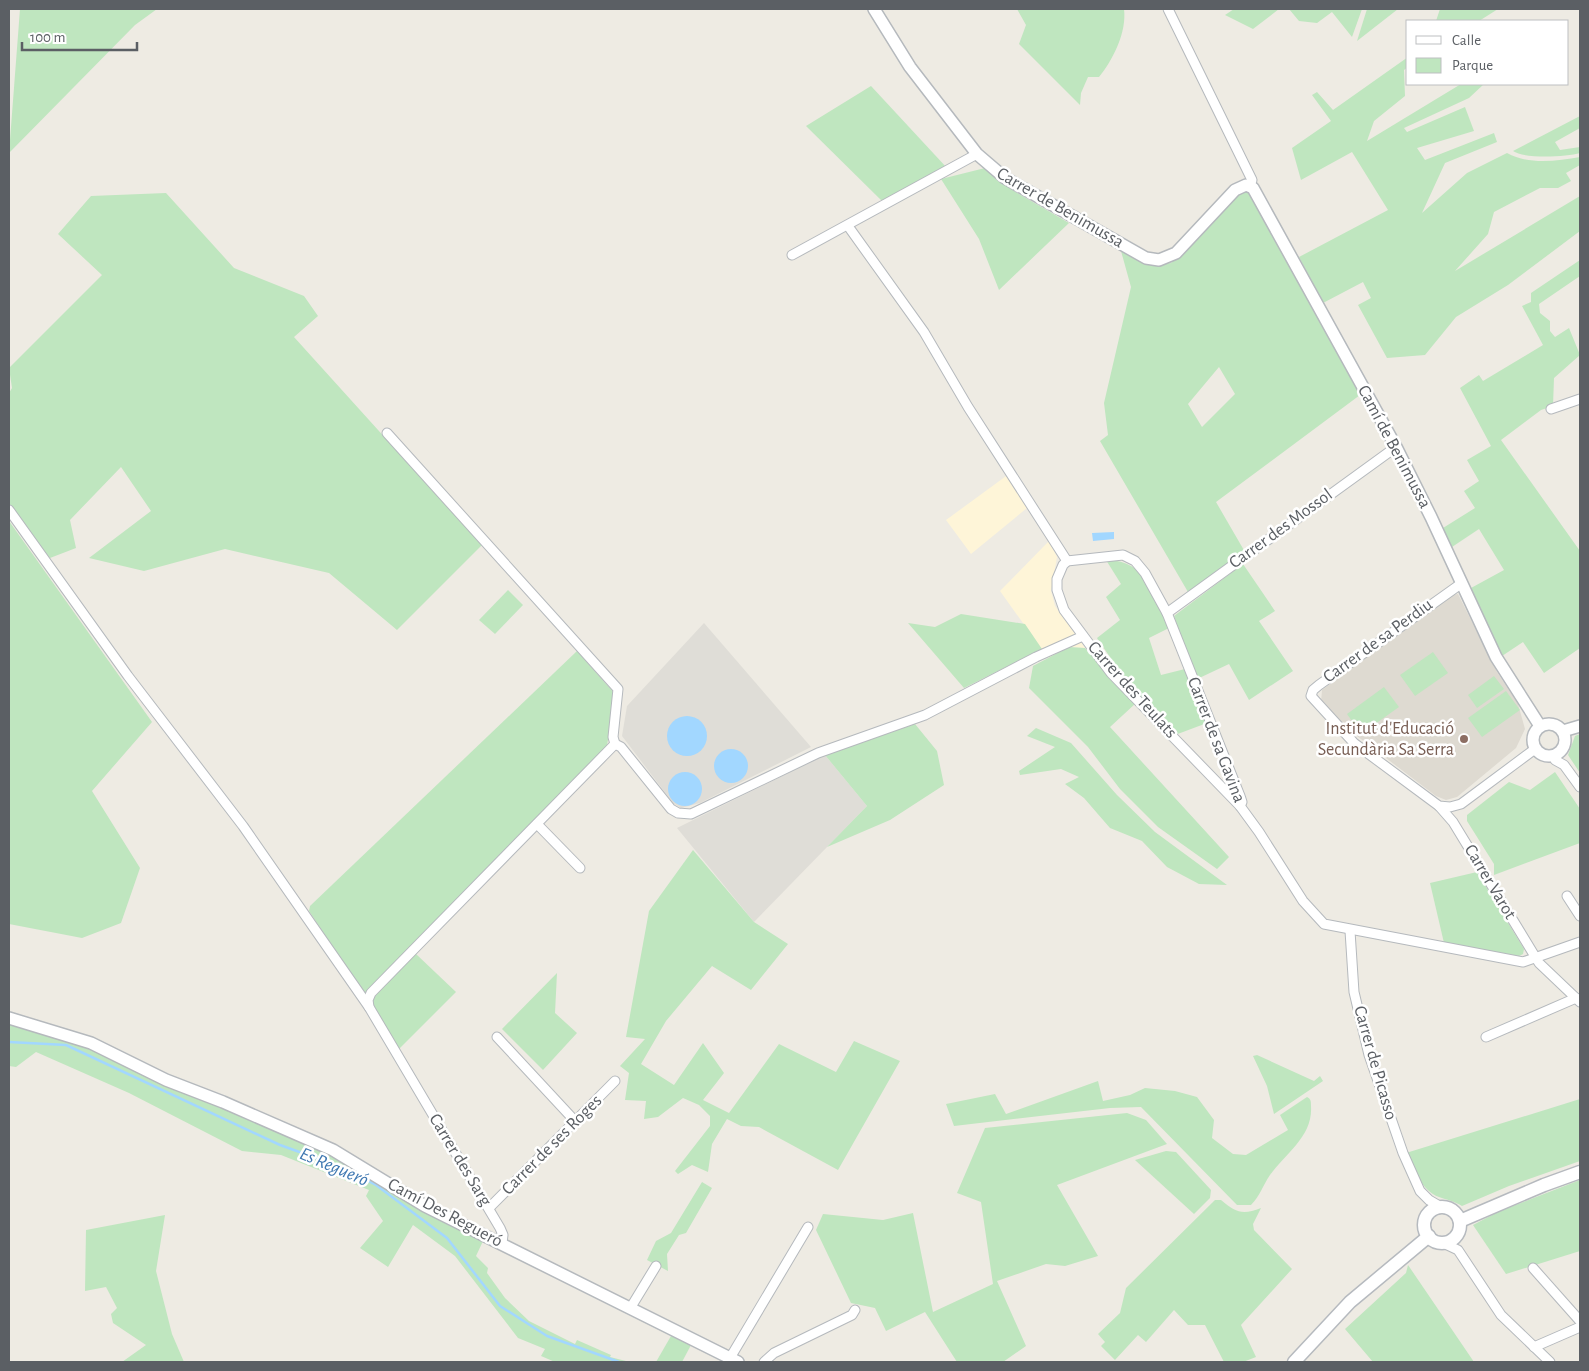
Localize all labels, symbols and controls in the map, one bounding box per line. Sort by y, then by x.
scale bar [22,20,138,52]
legend [1406,20,1569,85]
text: 100 m [30,30,65,45]
text: Calle [1452,33,1481,48]
text: Parque [1452,58,1493,73]
street label: Carrer de Benimussa [993,164,1127,252]
street label: Camí de Benimussa [1354,383,1434,511]
street label: Carrer des Mossol [1226,486,1336,572]
street label: Carrer de sa Perdiu [1320,595,1436,687]
street label: Carrer des Teulats [1084,638,1180,742]
street label: Carrer de sa Gavina [1184,675,1248,805]
place label: Institut d'Educació Secundària Sa Serra [1318,720,1454,759]
marker: Institut d'Educació Secundària Sa Serra [1458,733,1470,745]
street label: Carrer Varot [1461,841,1519,923]
street label: Carrer de Picasso [1350,1004,1400,1122]
street label: Carrer de ses Roges [499,1092,605,1198]
street label: Carrer des Sarg [425,1111,495,1210]
water label: Es Regueró [297,1144,371,1190]
street label: Camí Des Regueró [385,1175,505,1251]

